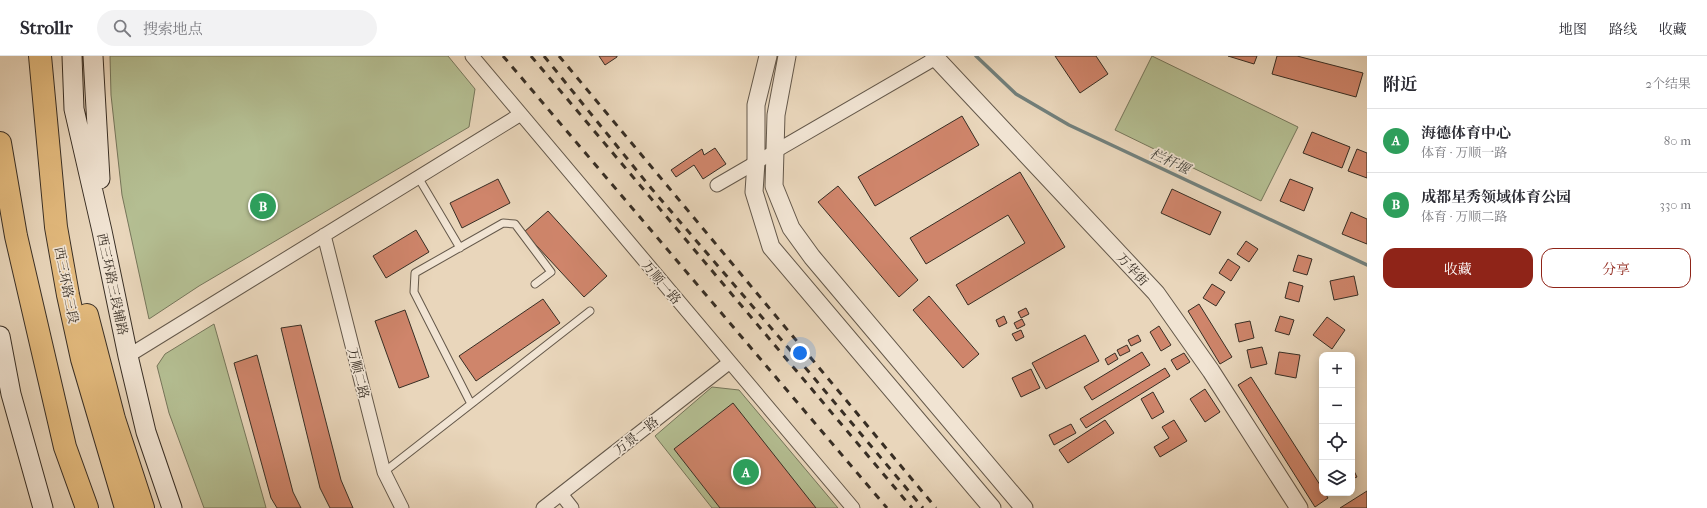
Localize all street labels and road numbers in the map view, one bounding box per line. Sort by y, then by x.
street label: 西三环路三段辅路 [94,232,131,337]
street label: 西三环路三段 [52,245,81,325]
street label: 万华街 [1114,250,1151,289]
street label: 万顺一路 [639,258,684,307]
street label: 万顺二路 [345,346,372,400]
street label: 万景一路 [611,413,661,457]

